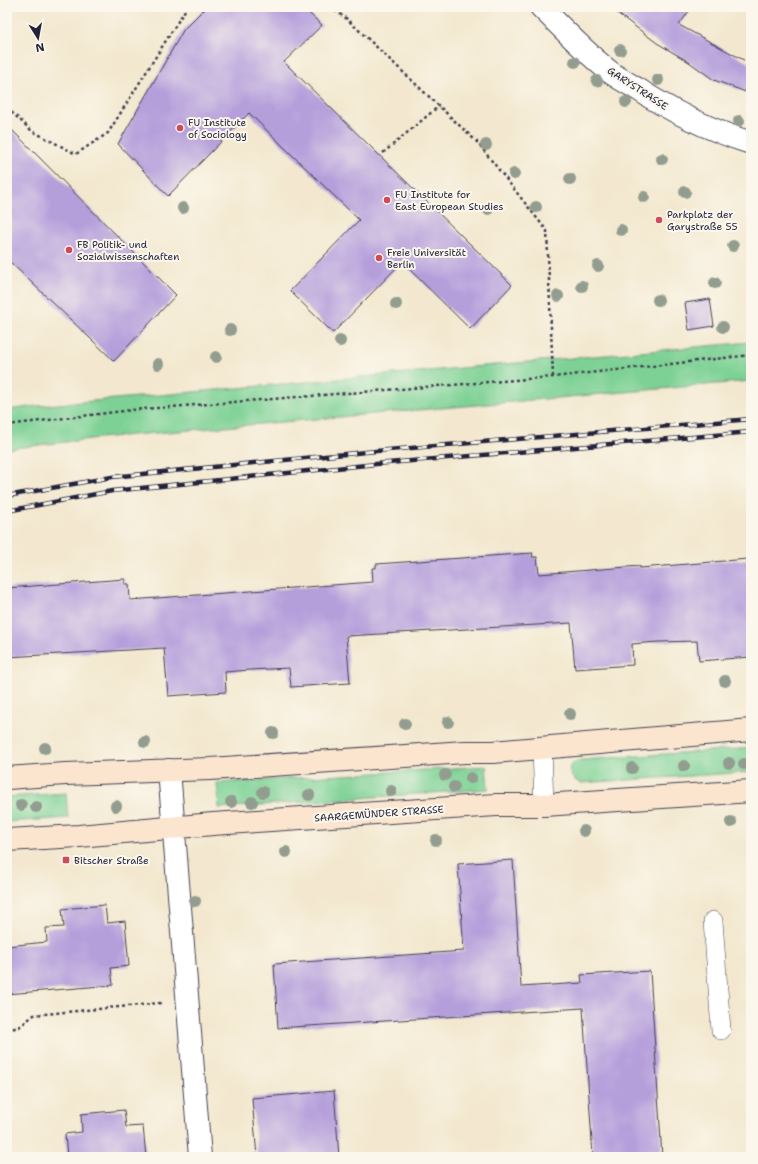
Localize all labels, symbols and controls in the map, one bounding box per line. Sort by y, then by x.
north arrow [18,18,58,58]
text: N [34,39,46,56]
street label: GARYSTRASSE [605,64,671,113]
place label: FU Institute of Sociology [188,116,247,141]
marker: FU Institute of Sociology [175,123,185,133]
place label: FU Institute for East European Studies [395,188,503,213]
marker: FU Institute for East European Studies [382,195,392,205]
place label: Parkplatz der Garystraße 55 [667,208,738,233]
marker: Parkplatz der Garystraße 55 [654,215,664,225]
place label: FB Politik- und Sozialwissenschaften [77,238,179,263]
marker: FB Politik- und Sozialwissenschaften [64,245,74,255]
place label: Freie Universität Berlin [387,246,466,271]
marker: Freie Universität Berlin [374,253,384,263]
street label: SAARGEMÜNDER STRASSE [314,802,444,825]
place label: Bitscher Straße [74,854,149,867]
marker: Bitscher Straße [61,855,71,865]

